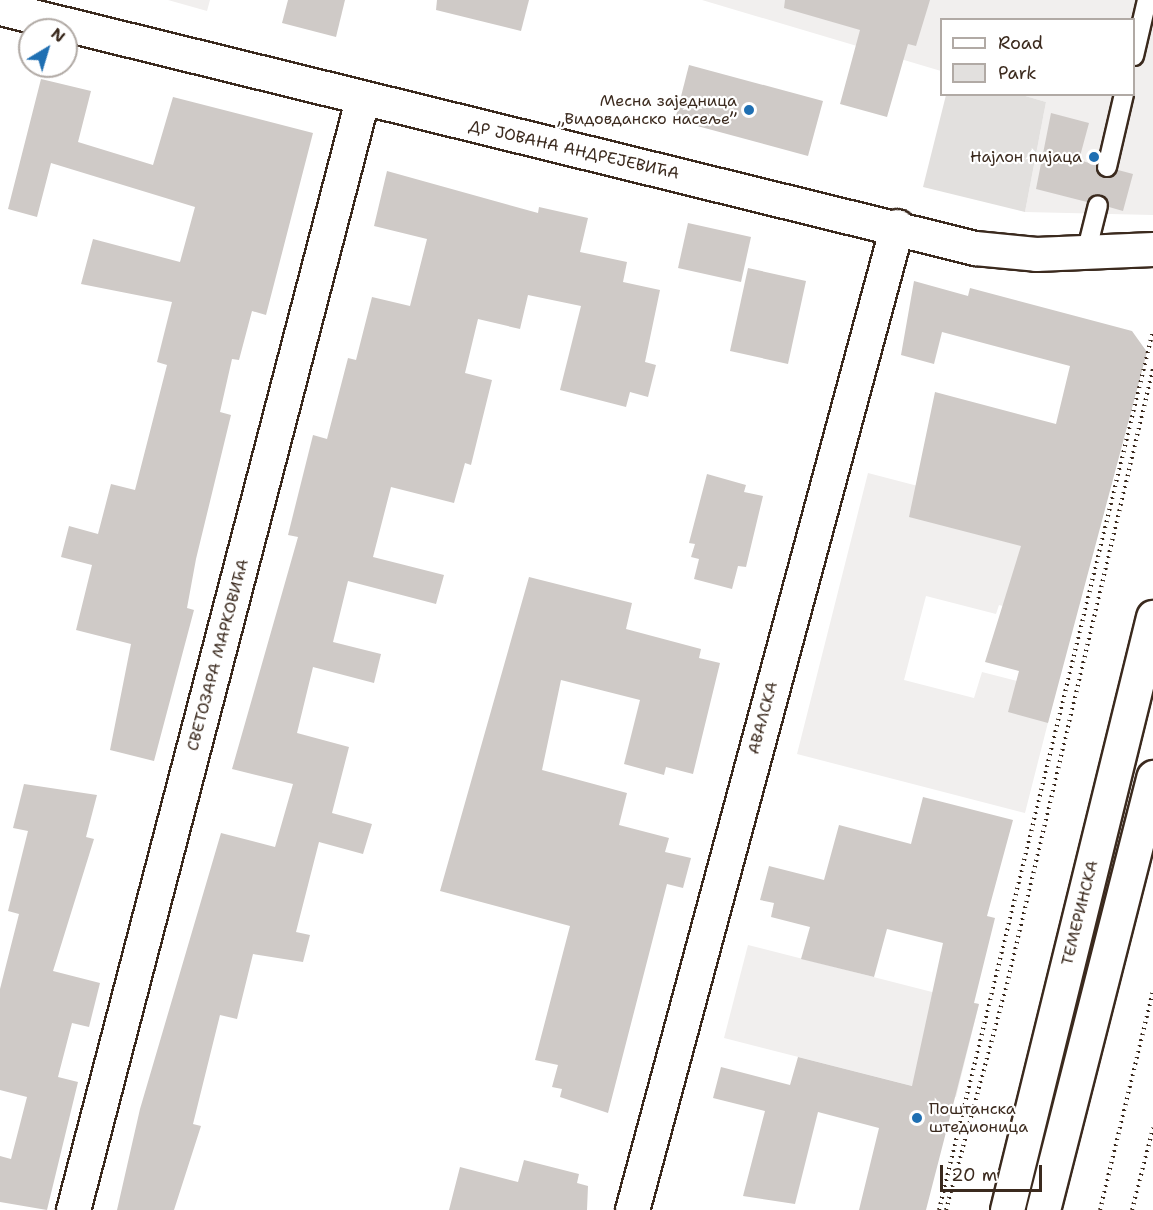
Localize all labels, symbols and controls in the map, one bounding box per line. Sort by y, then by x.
north arrow [18,18,78,78]
legend [940,18,1135,96]
text: N [47,23,70,47]
text: Road [998,31,1043,55]
text: Park [998,61,1037,85]
place label: Месна заједница „Видовданско насеље” [558,91,737,129]
marker: Месна заједница „Видовданско насеље” [742,103,756,117]
street label: ДР ЈОВАНА АНДРЕЈЕВИЋА [467,116,681,184]
place label: Најлон пијаца [970,147,1082,167]
marker: Најлон пијаца [1087,150,1101,164]
street label: СВЕТОЗАРА МАРКОВИЋА [183,557,253,753]
street label: АВАЛСКА [744,680,782,756]
street label: ТЕМЕРИНСКА [1058,858,1102,968]
place label: Поштанска штедионица [929,1099,1028,1137]
marker: Поштанска штедионица [910,1111,924,1125]
scale bar [943,1153,1045,1191]
text: 20 m [951,1163,997,1187]

